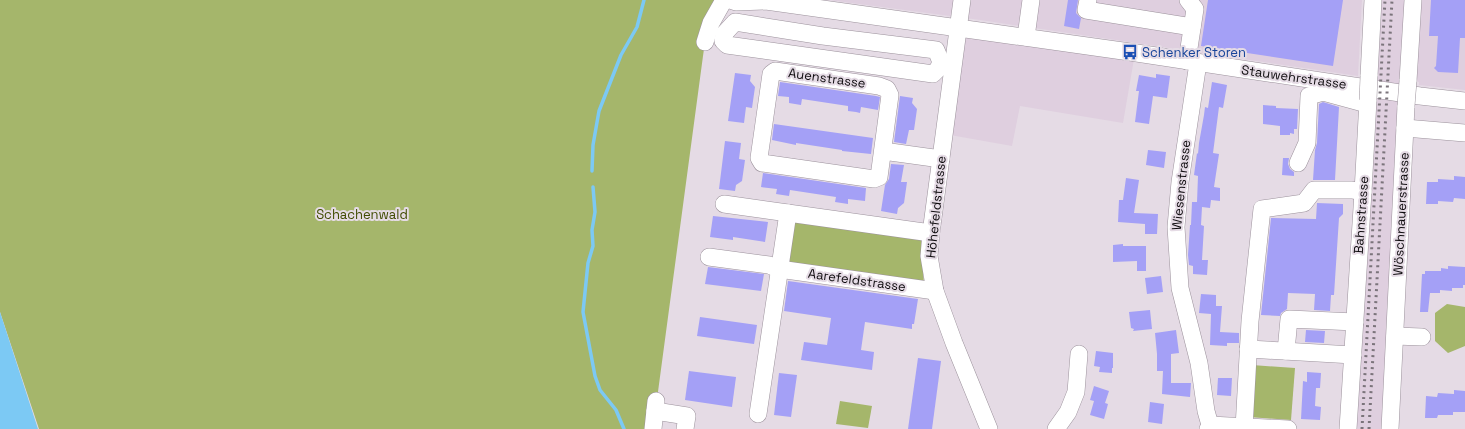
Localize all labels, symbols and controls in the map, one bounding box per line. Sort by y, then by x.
bus stop icon: Schenker Storen [1121,43,1139,61]
place label: Schenker Storen [1142,44,1246,61]
street label: Stauwehrstrasse [1240,61,1348,93]
street label: Auenstrasse [787,64,867,92]
street label: Wiesenstrasse [1168,139,1194,231]
street label: Wöschnauerstrasse [1389,152,1413,276]
street label: Höhefeldstrasse [922,155,950,259]
street label: Bahnstrasse [1350,175,1372,255]
park label: Schachenwald [316,206,408,223]
street label: Aarefeldstrasse [807,265,907,295]

